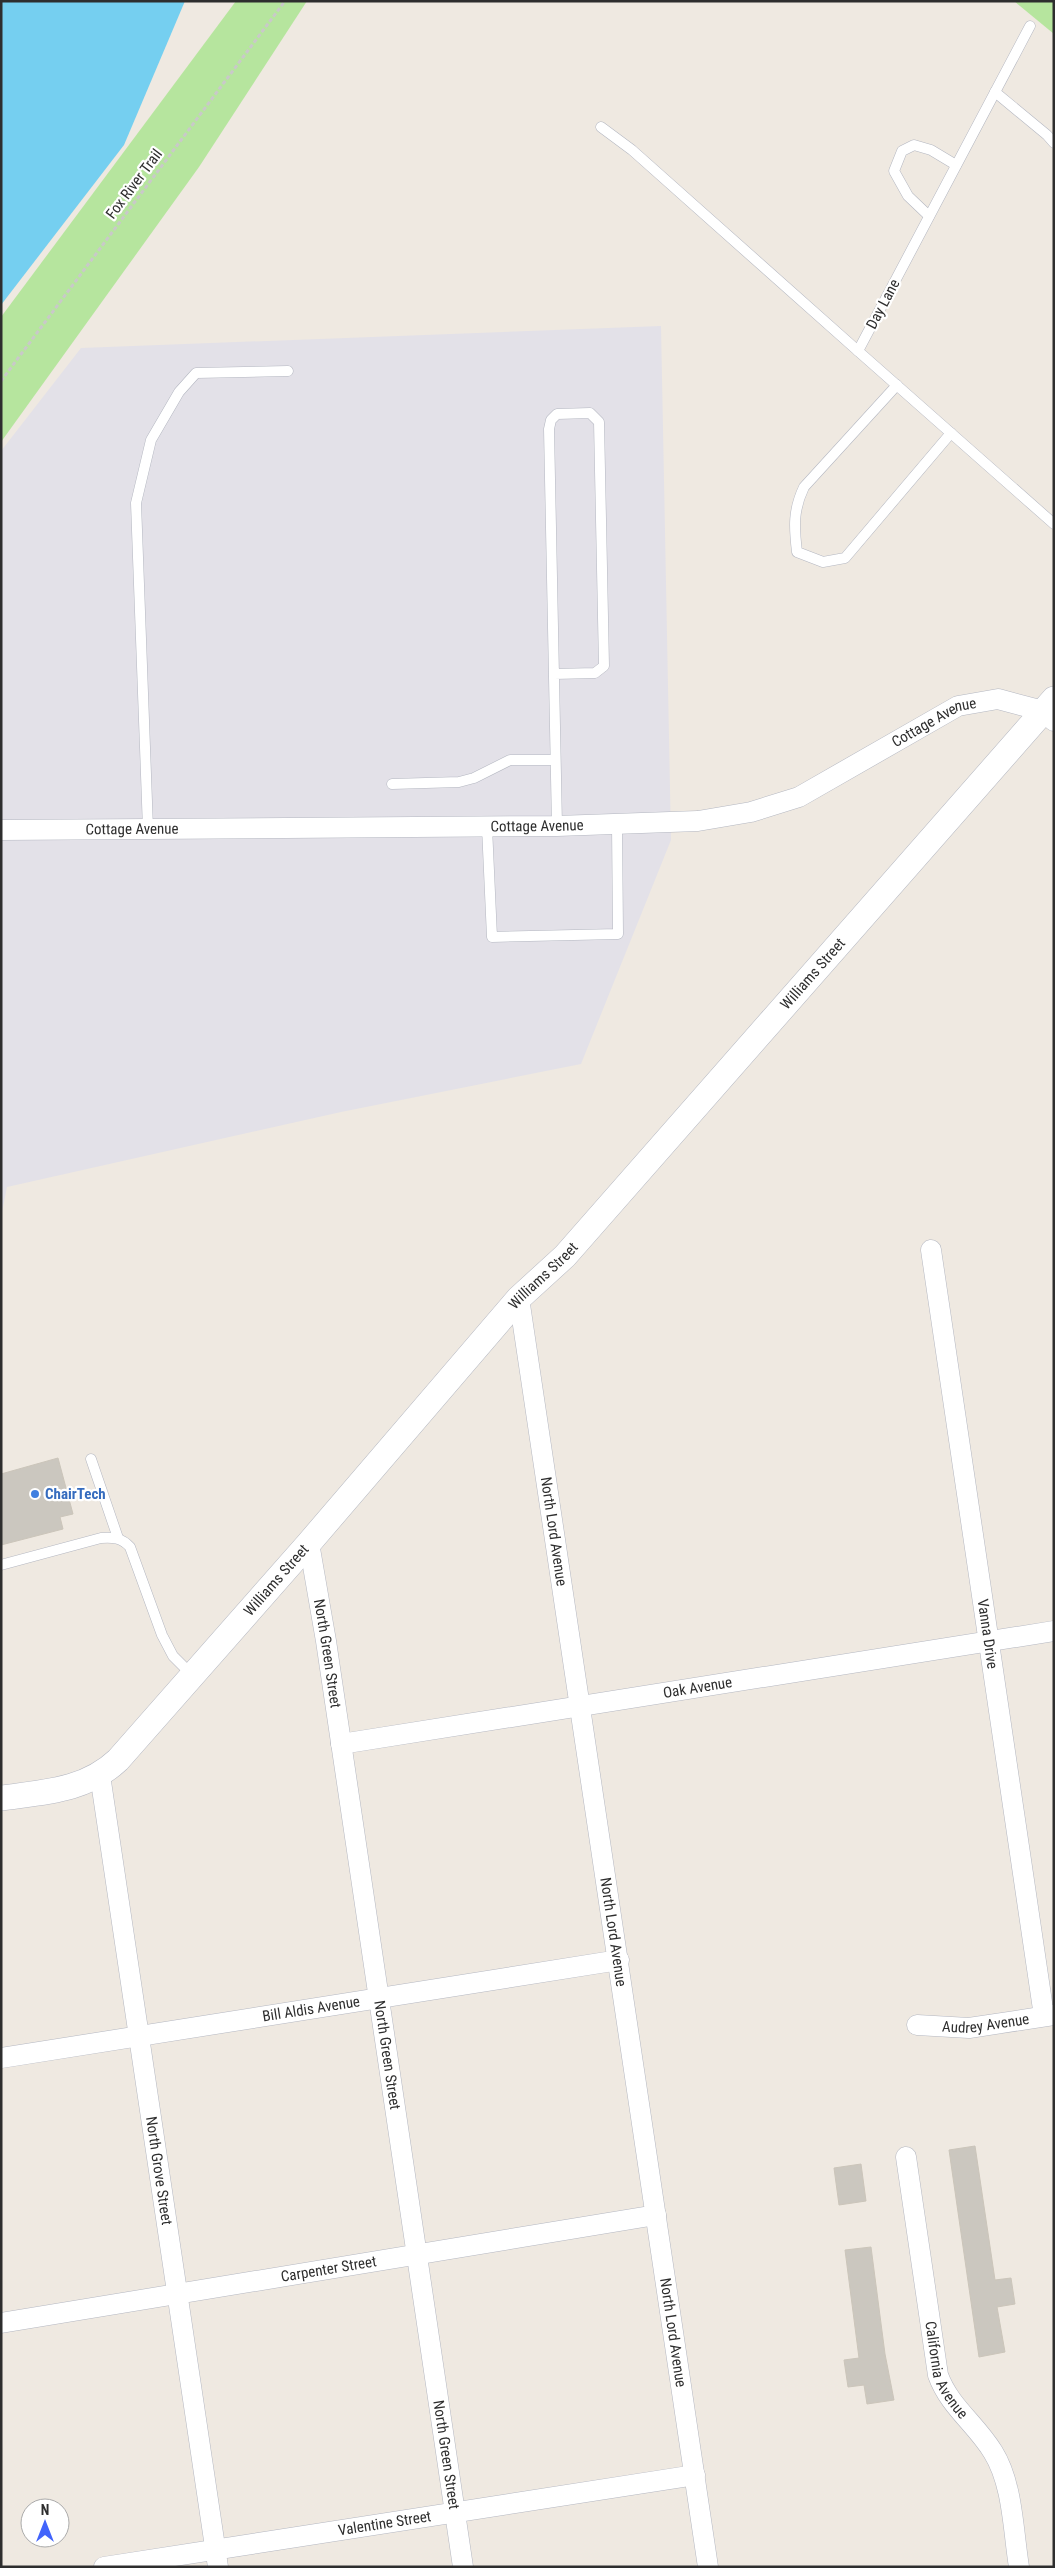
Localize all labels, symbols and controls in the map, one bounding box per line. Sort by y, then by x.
street label: Fox River Trail [102,146,166,222]
street label: Day Lane [862,276,904,332]
street label: Cottage Avenue [888,694,978,751]
street label: Cottage Avenue [490,816,584,835]
street label: Cottage Avenue [85,820,179,838]
street label: Williams Street [777,934,849,1013]
street label: Williams Street [505,1239,582,1313]
street label: North Lord Avenue [537,1476,571,1587]
place label: ChairTech [45,1485,106,1503]
marker: ChairTech [29,1488,41,1500]
street label: Williams Street [240,1541,313,1620]
street label: North Green Street [310,1598,345,1709]
street label: Vanna Drive [974,1598,1002,1670]
street label: Oak Avenue [662,1673,733,1702]
street label: North Lord Avenue [596,1876,630,1988]
street label: Bill Aldis Avenue [261,1992,361,2025]
street label: North Green Street [370,1999,404,2111]
street label: Audrey Avenue [942,2010,1030,2037]
street label: North Grove Street [142,2115,176,2226]
street label: Carpenter Street [279,2252,378,2286]
street label: North Lord Avenue [656,2277,690,2388]
street label: California Avenue [921,2320,972,2422]
street label: North Green Street [429,2399,463,2511]
north arrow [20,2498,70,2548]
text: N [41,2502,49,2518]
street label: Valentine Street [337,2507,432,2539]

